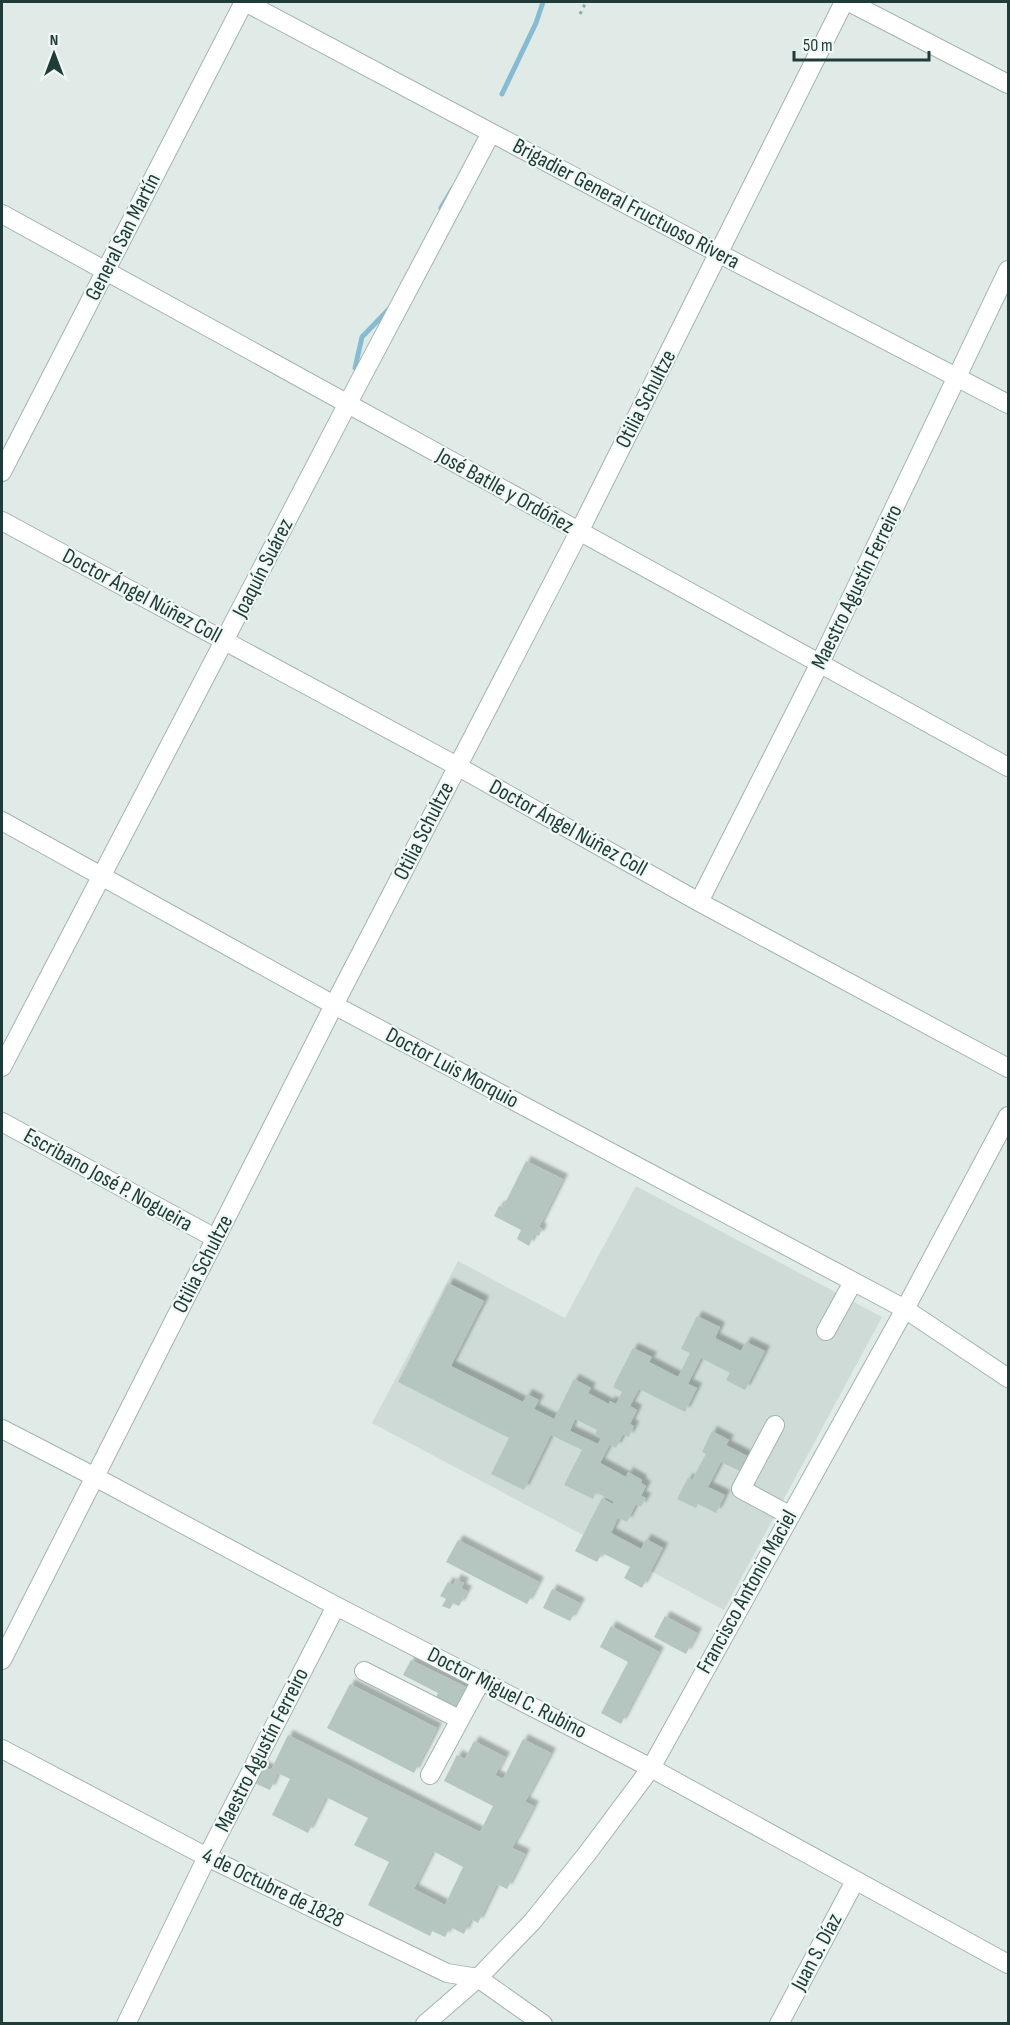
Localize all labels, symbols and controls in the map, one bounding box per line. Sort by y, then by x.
north arrow [24,24,84,84]
scale bar [794,24,929,62]
text: N [50,31,58,50]
text: 50 m [803,35,833,56]
street label: Brigadier General Fructuoso Rivera [508,133,744,275]
street label: General San Martín [79,169,167,305]
street label: Otilia Schultze [610,345,682,453]
street label: José Batlle y Ordóñez [431,442,578,540]
street label: Maestro Agustín Ferreiro [805,500,909,674]
street label: Joaquín Suárez [226,514,299,623]
street label: Doctor Ángel Núñez Coll [58,543,226,649]
street label: Doctor Ángel Núñez Coll [484,773,652,883]
street label: Otilia Schultze [388,777,460,885]
street label: Doctor Luis Morquio [381,1022,523,1114]
street label: Escribano José P. Nogueira [19,1122,197,1238]
street label: Otilia Schultze [167,1210,239,1318]
street label: Francisco Antonio Maciel [691,1505,803,1679]
street label: Doctor Miguel C. Rubino [423,1641,591,1745]
street label: Maestro Agustín Ferreiro [209,1664,315,1836]
street label: 4 de Octubre de 1828 [197,1842,349,1934]
street label: Juan S. Díaz [785,1909,849,1996]

